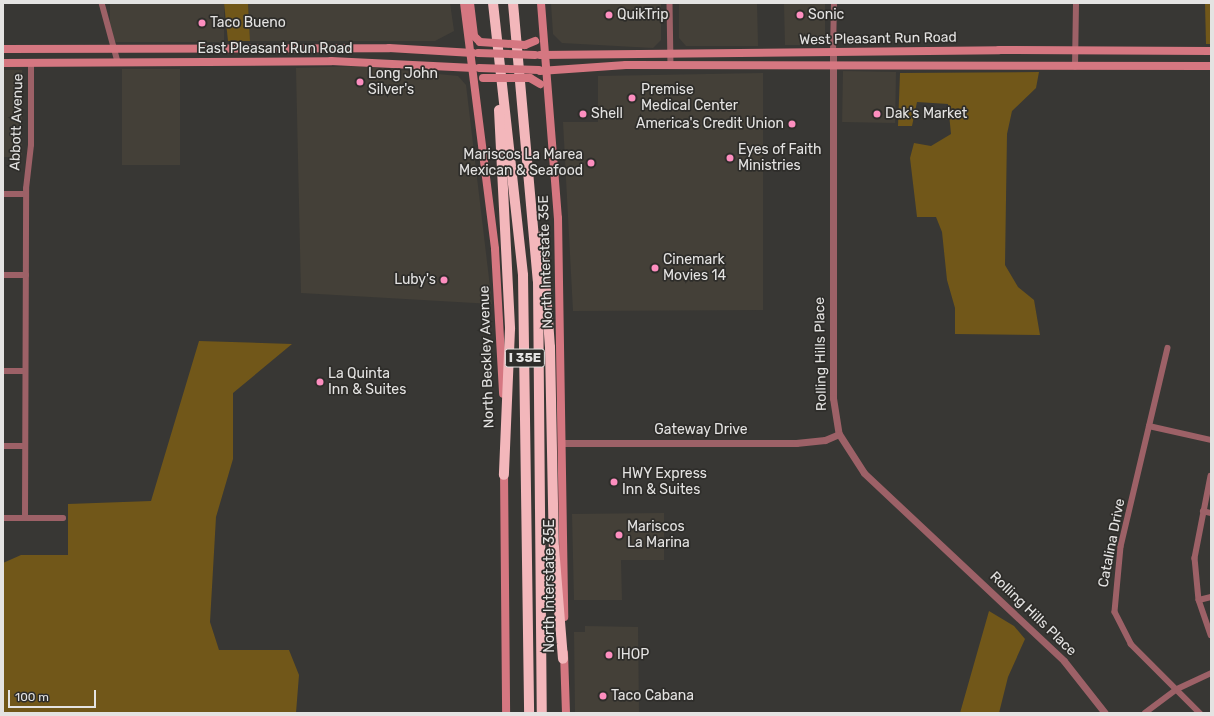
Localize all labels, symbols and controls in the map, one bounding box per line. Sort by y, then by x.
place label: QuikTrip [617,7,669,23]
place label: Sonic [808,7,844,23]
marker: QuikTrip [604,10,614,20]
marker: Sonic [795,10,805,20]
place label: Taco Bueno [210,15,286,31]
marker: Taco Bueno [197,18,207,28]
street label: West Pleasant Run Road [799,29,957,49]
street label: East Pleasant Run Road [197,41,353,57]
place label: Long John Silver's [368,66,438,98]
street label: Abbott Avenue [7,73,27,171]
marker: Long John Silver's [355,77,365,87]
place label: Premise Medical Center [641,82,738,114]
marker: Premise Medical Center [626,92,638,104]
place label: Shell [591,106,623,122]
place label: Dak's Market [885,106,967,122]
marker: Shell [578,109,588,119]
marker: Dak's Market [872,109,882,119]
place label: America's Credit Union [636,116,784,132]
marker: America's Credit Union [787,119,797,129]
place label: Eyes of Faith Ministries [738,142,822,174]
place label: Mariscos La Marea Mexican & Seafood [459,147,583,180]
marker: Eyes of Faith Ministries [725,153,735,163]
marker: Mariscos La Marea Mexican & Seafood [586,158,596,168]
street label: North Interstate 35E [535,195,557,329]
place label: Cinemark Movies 14 [663,252,726,284]
marker: Cinemark Movies 14 [650,263,660,273]
place label: Luby's [394,272,436,288]
marker: Luby's [439,275,449,285]
street label: North Beckley Avenue [476,285,498,429]
street label: Rolling Hills Place [812,297,830,411]
road number: I 35E [504,347,546,369]
place label: La Quinta Inn & Suites [328,366,406,398]
marker: La Quinta Inn & Suites [315,377,325,387]
street label: Gateway Drive [654,422,748,438]
place label: HWY Express Inn & Suites [622,466,707,498]
marker: HWY Express Inn & Suites [609,477,619,487]
street label: Catalina Drive [1095,497,1129,589]
street label: North Interstate 35E [542,519,558,653]
place label: Mariscos La Marina [627,519,690,552]
marker: Mariscos La Marina [614,530,624,540]
street label: Rolling Hills Place [986,568,1080,660]
place label: IHOP [617,647,649,663]
marker: IHOP [604,650,614,660]
scale bar [10,682,98,708]
place label: Taco Cabana [611,688,694,704]
text: 100 m [15,690,49,704]
marker: Taco Cabana [598,691,608,701]

